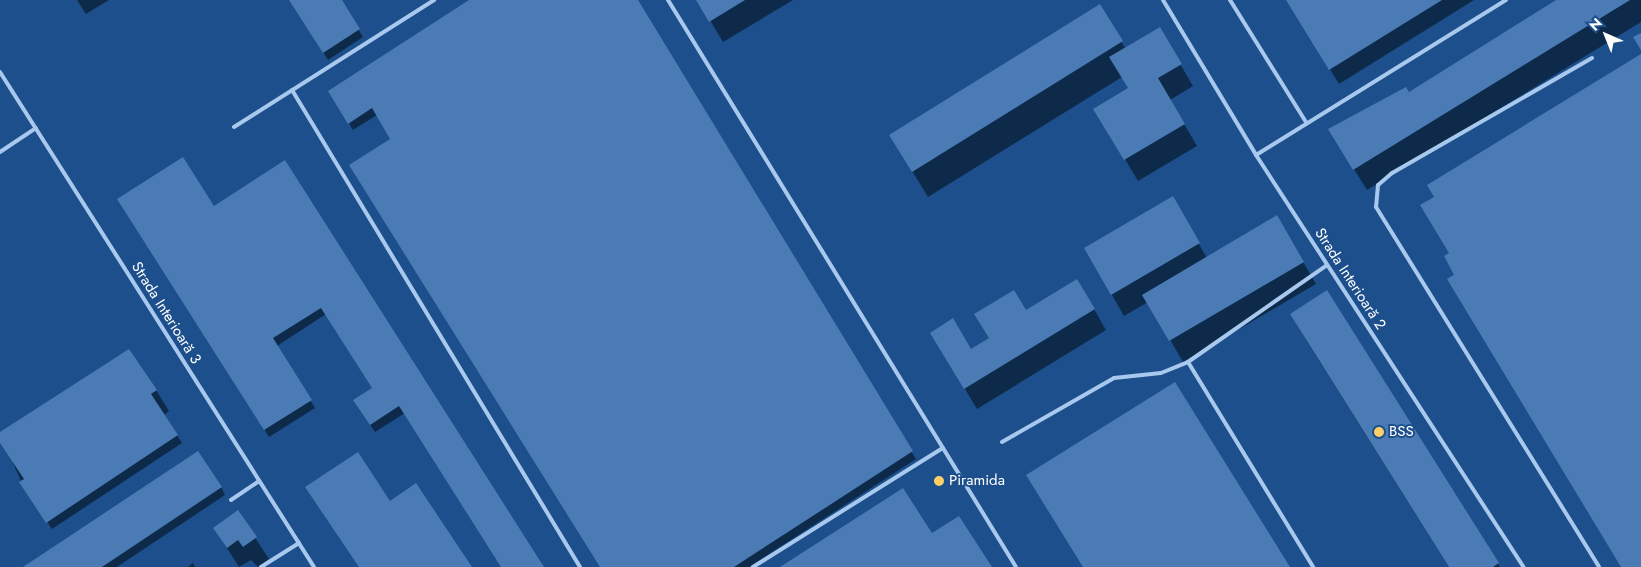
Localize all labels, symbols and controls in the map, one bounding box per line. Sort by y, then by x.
north arrow [1581,10,1631,60]
text: N [1585,13,1607,35]
street label: Strada Interioară 2 [1311,225,1389,333]
street label: Strada Interioară 3 [127,259,205,367]
place label: BSS [1389,423,1414,441]
marker: BSS [1373,426,1385,438]
place label: Piramida [949,472,1005,490]
marker: Piramida [933,475,945,487]

